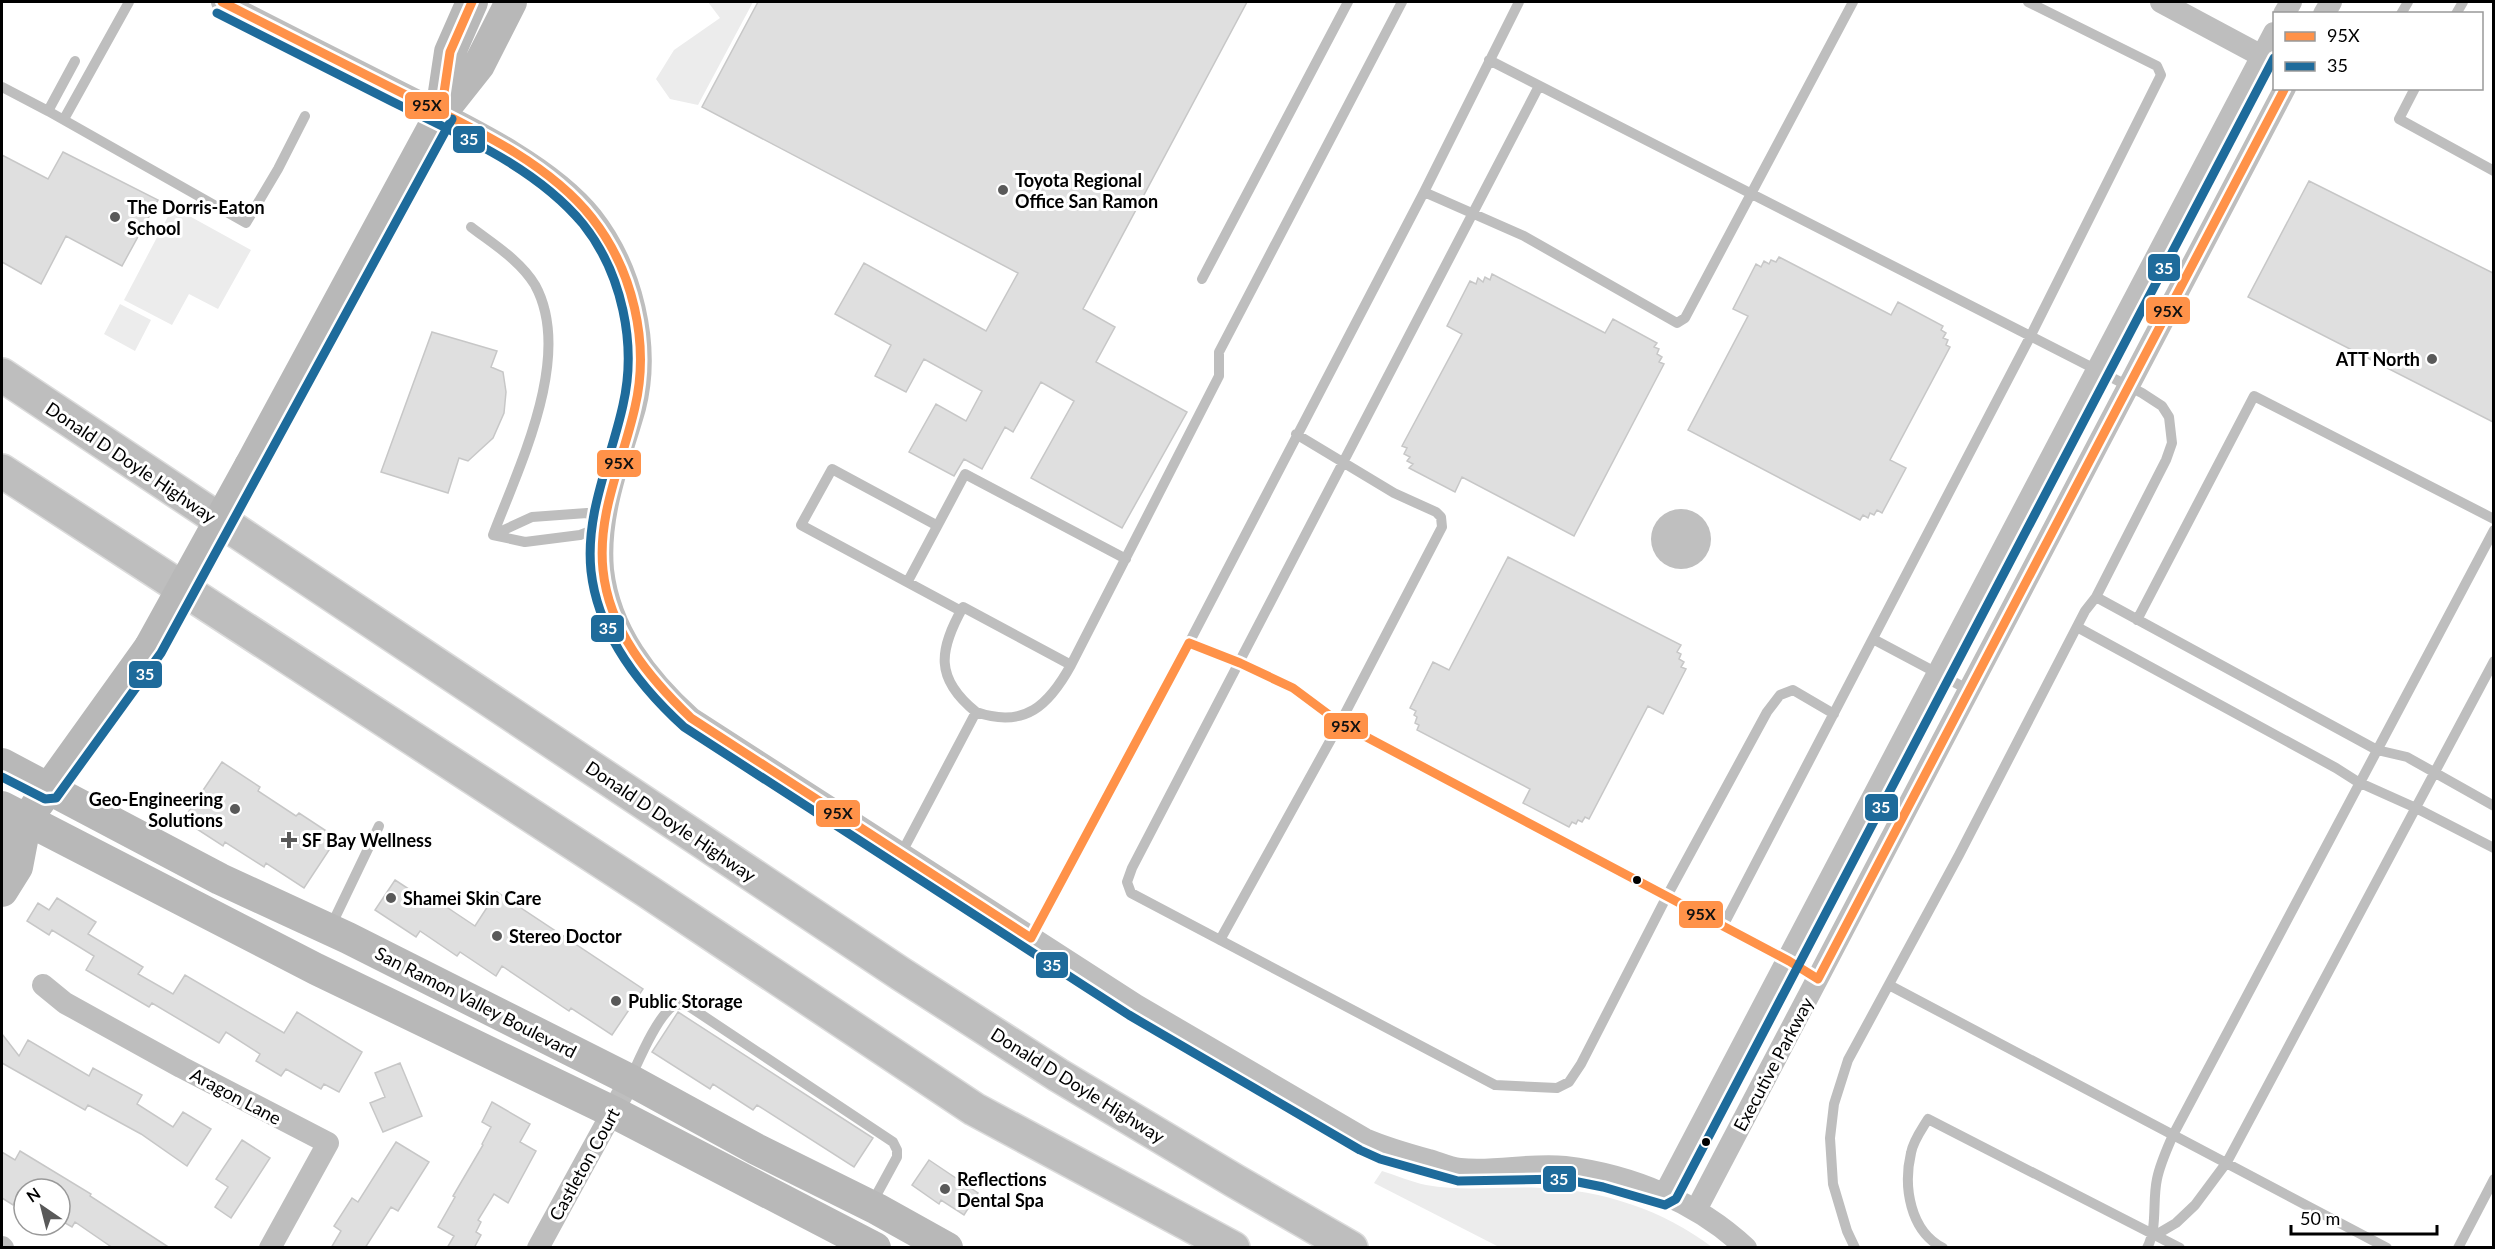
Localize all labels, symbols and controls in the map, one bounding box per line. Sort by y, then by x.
legend [2273,12,2483,90]
text: 95X [2327,24,2360,46]
text: 35 [2327,54,2348,76]
line badge: 95X [404,91,450,120]
text: 95X [412,95,442,114]
line badge: 35 [452,125,486,154]
text: 35 [460,129,478,148]
place label: Toyota Regional Office San Ramon [1015,169,1158,212]
marker: Toyota Regional Office San Ramon [996,183,1010,197]
place label: The Dorris-Eaton School [127,196,265,239]
marker: The Dorris-Eaton School [108,210,122,224]
line badge: 35 [2147,253,2181,282]
text: 35 [2155,258,2173,277]
line badge: 95X [2145,296,2191,325]
text: 95X [2153,301,2183,320]
place label: ATT North [2335,348,2420,370]
marker: ATT North [2425,352,2439,366]
street label: Donald D Doyle Highway [42,397,221,528]
line badge: 95X [596,449,642,478]
text: 95X [604,453,634,472]
line badge: 35 [590,614,625,643]
text: 35 [599,618,617,637]
line badge: 35 [128,660,163,689]
text: 35 [136,664,154,683]
line badge: 95X [1323,712,1369,740]
text: 95X [1331,716,1361,735]
street label: Donald D Doyle Highway [582,756,761,887]
place label: Geo-Engineering Solutions [89,788,223,831]
line badge: 35 [1864,793,1899,822]
text: 35 [1872,797,1890,816]
line badge: 95X [815,799,861,828]
marker: Geo-Engineering Solutions [228,802,242,816]
text: 95X [823,803,853,822]
place label: SF Bay Wellness [302,829,432,851]
marker: SF Bay Wellness [280,831,298,849]
unlabelled marker [1631,874,1643,886]
place label: Shamei Skin Care [403,887,542,909]
marker: Shamei Skin Care [384,891,398,905]
line badge: 95X [1678,900,1724,929]
text: 95X [1686,904,1716,923]
place label: Stereo Doctor [509,925,622,947]
marker: Stereo Doctor [490,929,504,943]
street label: San Ramon Valley Boulevard [372,942,580,1062]
line badge: 35 [1035,951,1069,979]
text: 35 [1043,955,1061,974]
place label: Public Storage [628,990,743,1012]
street label: Executive Parkway [1728,993,1818,1135]
marker: Public Storage [609,994,623,1008]
street label: Donald D Doyle Highway [987,1023,1169,1148]
street label: Aragon Lane [187,1063,285,1129]
street label: Castleton Court [544,1103,624,1224]
unlabelled marker [1700,1136,1712,1148]
line badge: 35 [1542,1165,1577,1193]
place label: Reflections Dental Spa [957,1168,1047,1211]
text: 35 [1550,1169,1568,1188]
north arrow [12,1177,72,1237]
marker: Reflections Dental Spa [938,1182,952,1196]
text: N [23,1183,44,1206]
scale bar [2291,1198,2436,1236]
text: 50 m [2300,1207,2340,1229]

